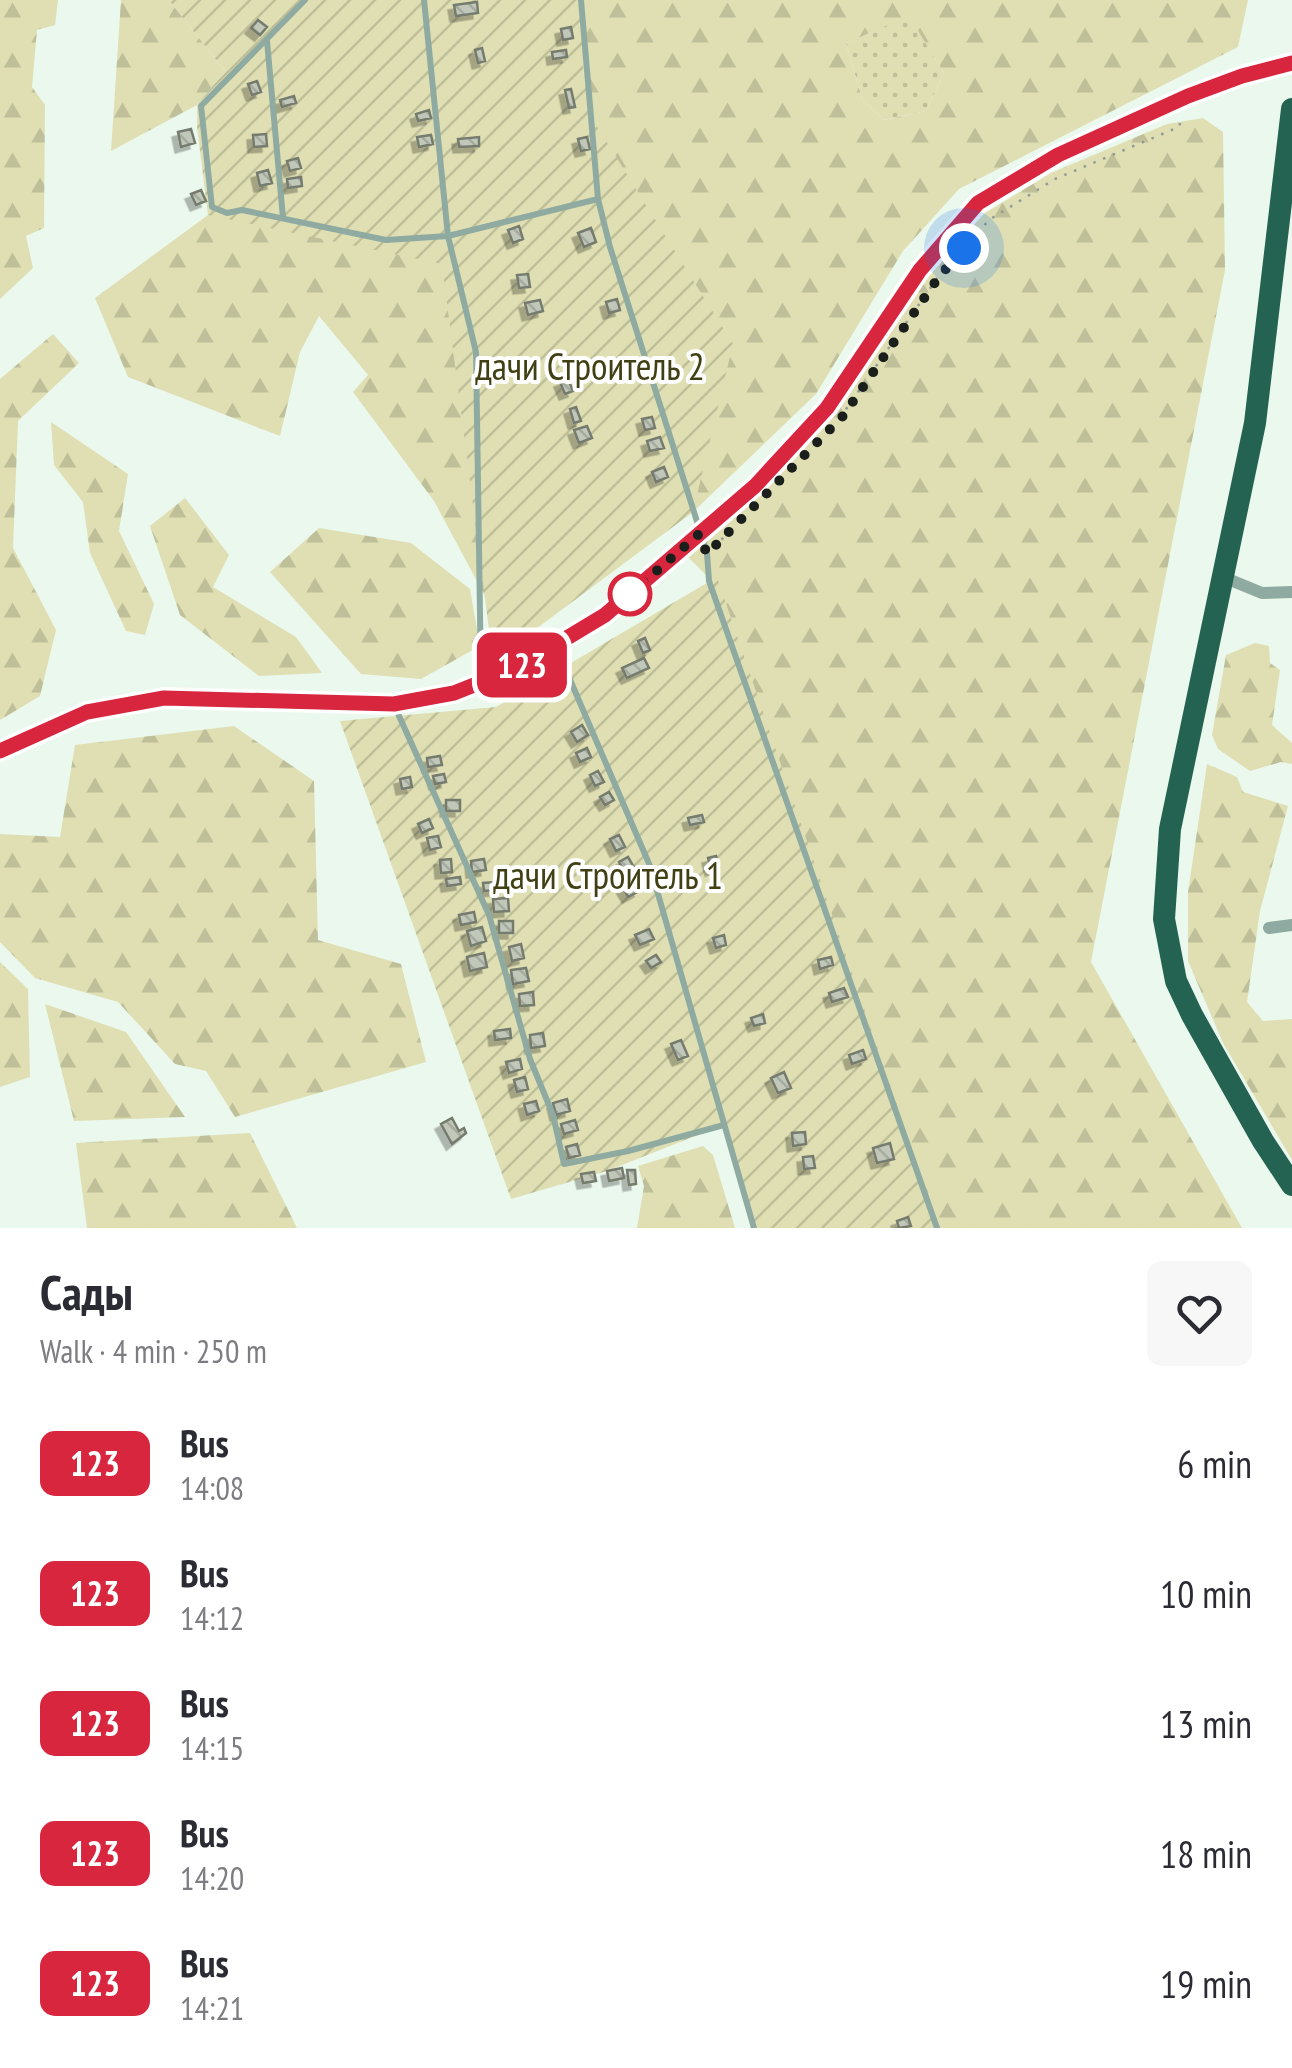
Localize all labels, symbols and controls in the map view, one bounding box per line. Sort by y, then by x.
your location [939,223,989,273]
park label: дачи Строитель 2 [475,341,705,390]
unlabelled marker [609,573,651,615]
line badge: 123 [464,632,580,698]
text: 123 [497,642,547,688]
park label: дачи Строитель 1 [493,850,723,899]
text: Сады [40,1261,133,1323]
button: heart [1147,1261,1252,1366]
text: Walk · 4 min · 250 m [40,1330,267,1372]
text: Bus [180,1418,229,1467]
text: 6 min [1177,1439,1252,1488]
text: 123 [70,1440,120,1486]
text: 14:08 [180,1467,244,1509]
text: Bus [180,1548,229,1597]
text: 10 min [1160,1569,1252,1618]
text: 123 [70,1570,120,1616]
text: 14:12 [180,1597,244,1639]
text: Bus [180,1678,229,1727]
text: 13 min [1160,1699,1252,1748]
text: 123 [70,1700,120,1746]
text: 14:15 [180,1727,244,1769]
text: Bus [180,1808,229,1857]
text: 18 min [1160,1829,1252,1878]
text: 123 [70,1830,120,1876]
text: 14:20 [180,1857,244,1899]
text: Bus [180,1938,229,1987]
text: 19 min [1160,1959,1252,2008]
text: 123 [70,1960,120,2006]
text: 14:21 [180,1987,244,2029]

